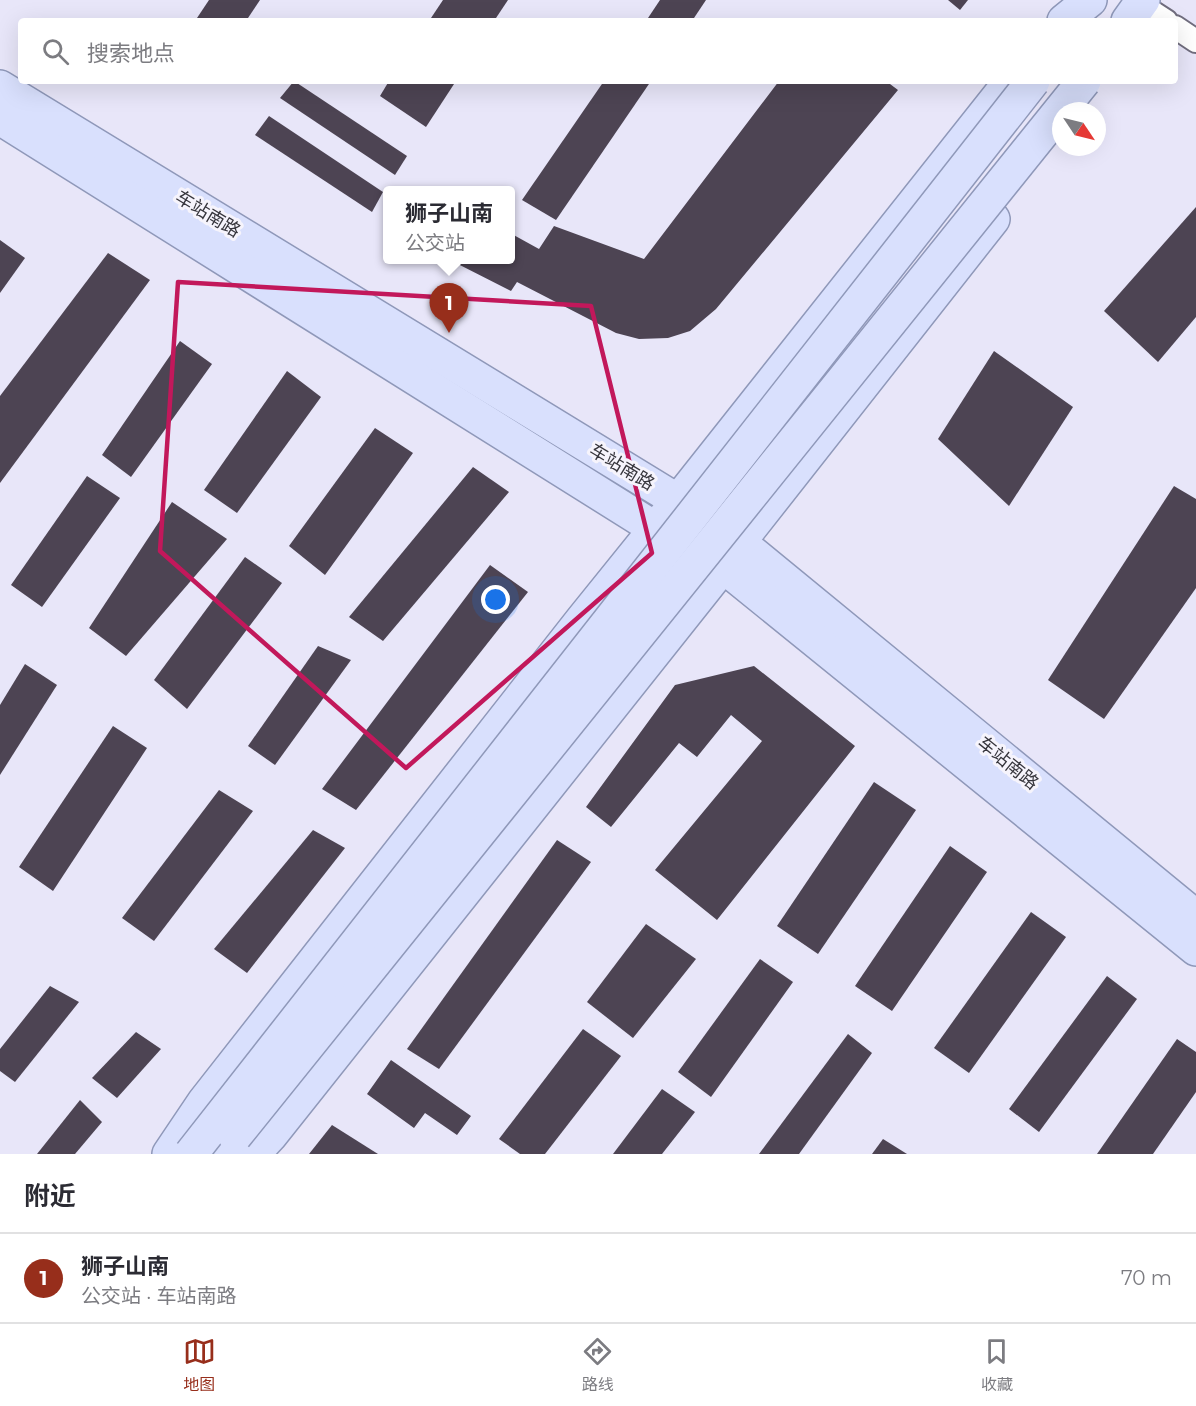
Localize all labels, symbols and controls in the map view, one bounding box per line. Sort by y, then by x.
search box [18,18,1178,84]
icon: search [39,35,72,68]
text: 搜索地点 [87,40,175,67]
north arrow [1052,102,1106,156]
street label: 车站南路 [171,186,245,242]
popup [383,186,515,264]
text: 狮子山南 [405,200,493,227]
text: 公交站 [405,231,465,255]
pin: 1 [430,284,468,333]
street label: 车站南路 [585,439,659,495]
your location [481,585,510,614]
street label: 车站南路 [973,732,1043,794]
text: 附近 [24,1180,76,1212]
text: 狮子山南 [81,1253,169,1280]
text: 1 [40,1266,47,1290]
text: 70 m [1121,1266,1172,1290]
text: 公交站 · 车站南路 [81,1284,237,1308]
tab: 地图 [183,1335,216,1395]
tab: 路线 [581,1335,614,1395]
tab: 收藏 [980,1335,1013,1395]

